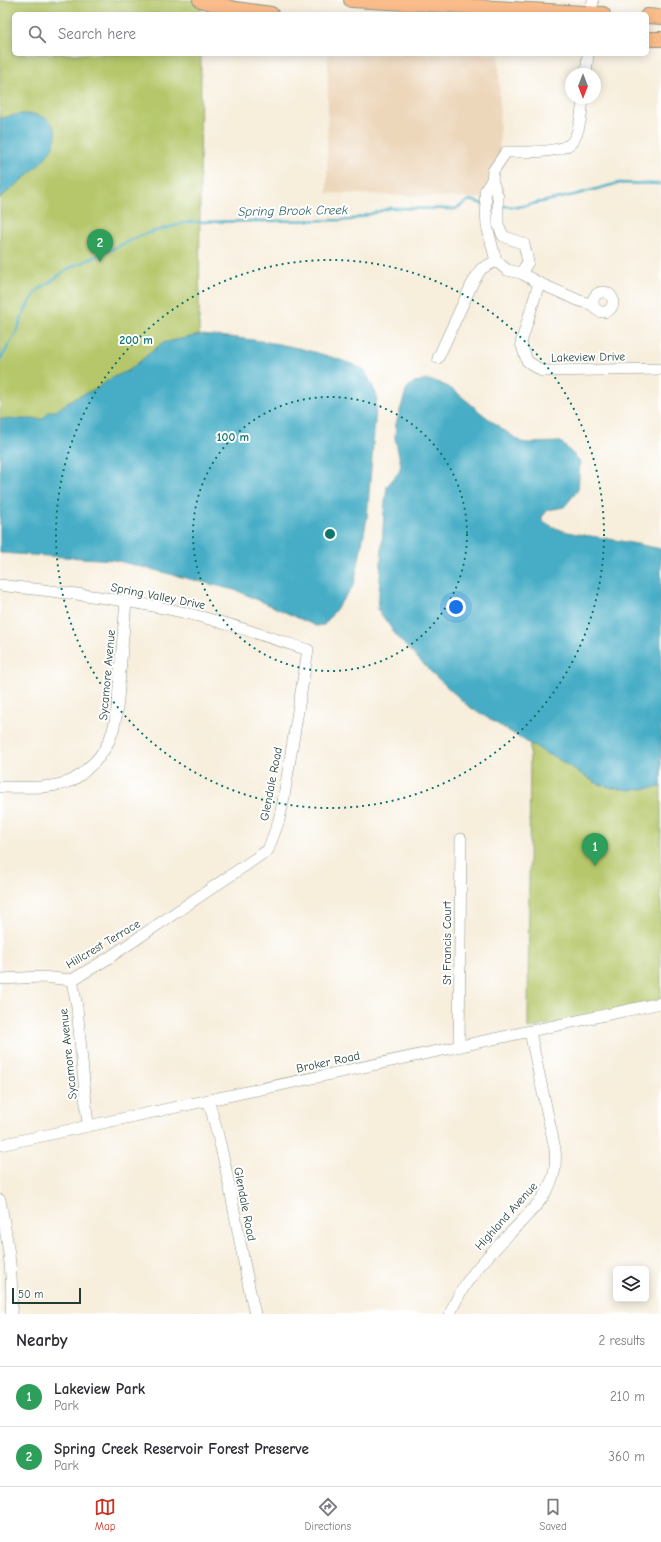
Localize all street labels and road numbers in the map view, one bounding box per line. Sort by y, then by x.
street label: Lakeview Drive [551,349,625,365]
street label: Spring Valley Drive [110,580,206,612]
street label: Sycamore Avenue [96,629,118,721]
street label: Glendale Road [257,746,285,822]
street label: St Francis Court [440,900,454,985]
street label: Hillcrest Terrace [63,916,143,972]
street label: Sycamore Avenue [56,1008,80,1100]
street label: Broker Road [295,1048,361,1076]
street label: Glendale Road [231,1166,259,1242]
street label: Highland Avenue [472,1179,540,1253]

